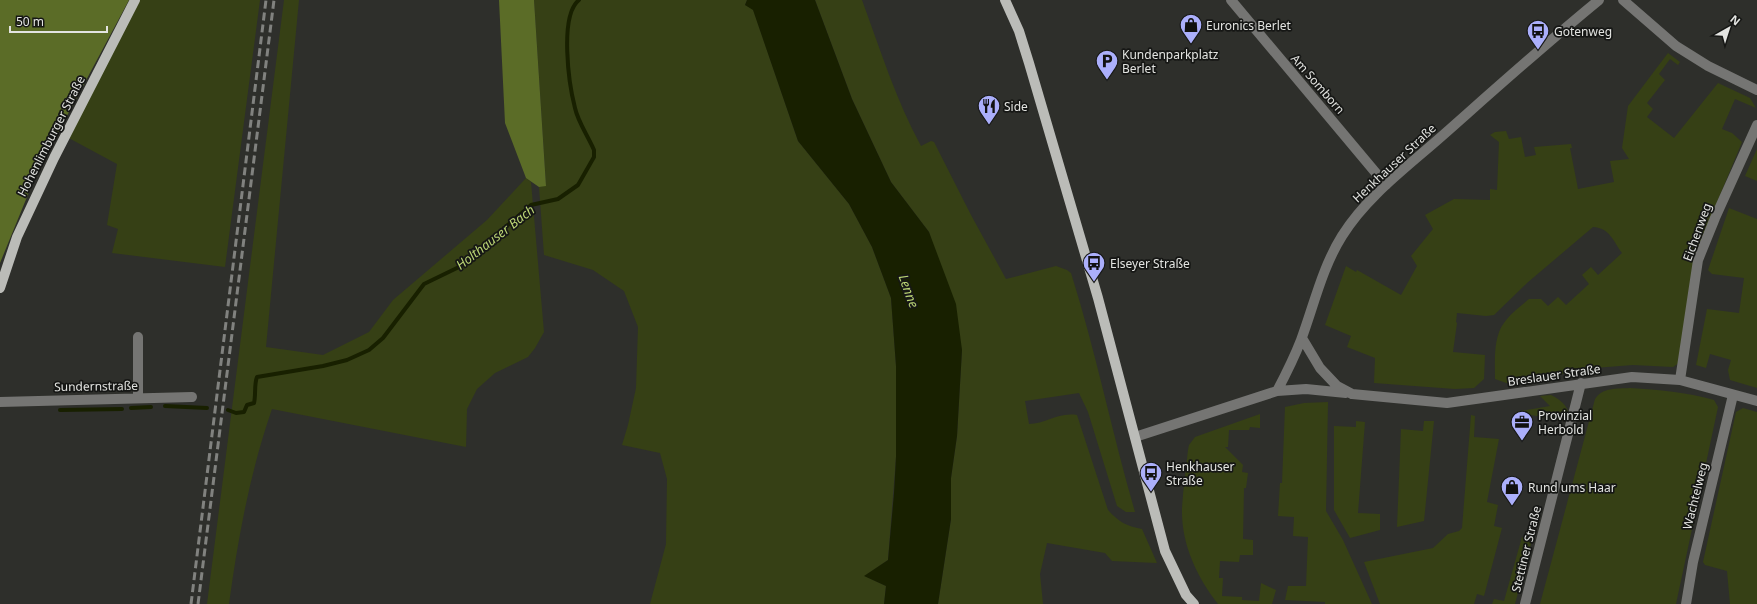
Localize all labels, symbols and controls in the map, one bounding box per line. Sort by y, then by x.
scale bar [10,8,107,34]
north arrow [1709,8,1749,48]
text: N [1727,11,1744,28]
shop icon: Euronics Berlet [1178,12,1204,45]
text: 50 m [16,13,44,30]
place label: Euronics Berlet [1206,17,1292,34]
bus stop icon: Gotenweg [1525,18,1551,51]
place label: Gotenweg [1554,23,1612,40]
place label: Kundenparkplatz Berlet [1122,46,1219,77]
parking icon: Kundenparkplatz Berlet [1094,48,1120,81]
street label: Am Somborn [1287,50,1349,118]
street label: Hohenlimburger Straße [13,72,89,199]
restaurant icon: Side [976,93,1002,126]
place label: Side [1004,98,1028,115]
street label: Henkhauser Straße [1349,120,1440,206]
water label: Holthauser Bach [452,201,538,273]
street label: Eichenweg [1679,201,1715,263]
bus stop icon: Elseyer Straße [1081,250,1107,283]
place label: Elseyer Straße [1110,255,1190,272]
water label: Lenne [895,272,923,311]
street label: Breslauer Straße [1506,360,1602,390]
street label: Sundernstraße [54,377,138,395]
place label: Provinzial Herbold [1538,407,1592,438]
office icon: Provinzial Herbold [1509,409,1535,442]
place label: Henkhauser Straße [1166,458,1235,489]
bus stop icon: Henkhauser Straße [1138,460,1164,493]
street label: Wachtelweg [1678,461,1712,531]
shop icon: Rund ums Haar [1499,474,1525,507]
place label: Rund ums Haar [1528,479,1616,496]
street label: Stettiner Straße [1507,504,1545,594]

